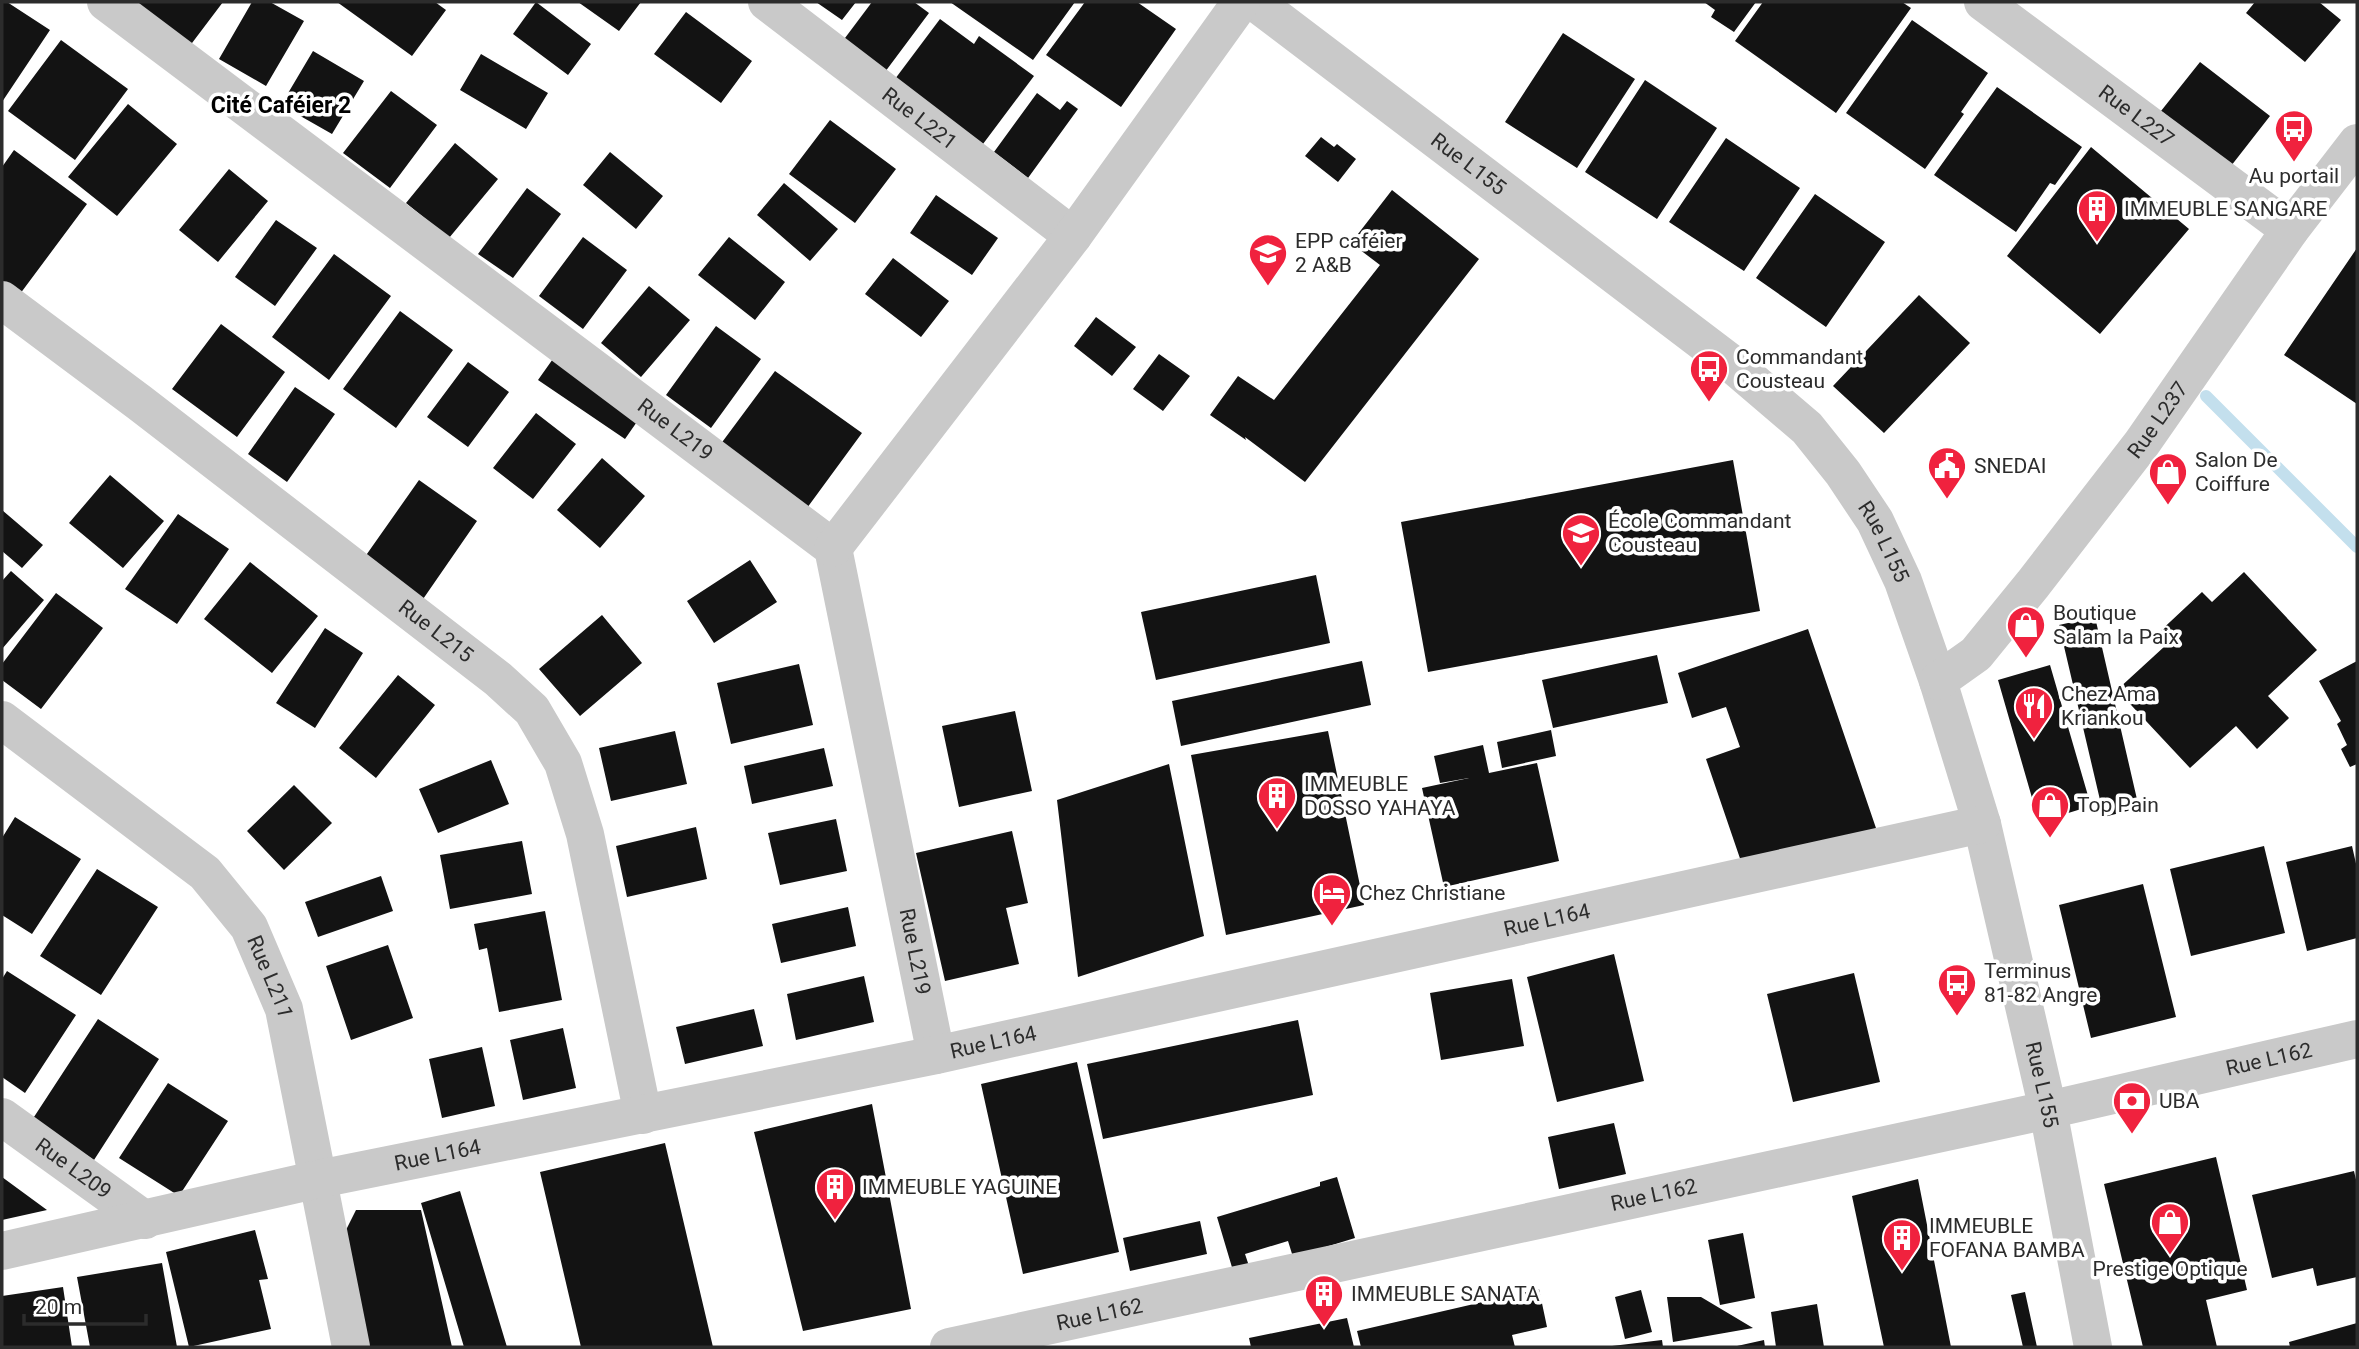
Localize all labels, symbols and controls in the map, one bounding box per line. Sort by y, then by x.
street label: Rue L227 [2094,80,2179,152]
street label: Rue L221 [877,82,962,155]
district label: Cité Caféier 2 [211,92,351,119]
bus stop icon: Au portail [2273,108,2315,163]
street label: Rue L155 [1426,128,1511,200]
place label: Au portail [2249,164,2339,188]
building icon: IMMEUBLE SANGARE [2076,188,2118,243]
place label: IMMEUBLE SANGARE [2124,197,2328,221]
place label: EPP caféier 2 A&B [1295,229,1403,277]
school or university icon: EPP caféier 2 A&B [1247,232,1289,287]
place label: Commandant Cousteau [1736,345,1863,393]
bus stop icon: Commandant Cousteau [1688,348,1730,403]
street label: Rue L237 [2123,377,2193,463]
street label: Rue L219 [633,394,718,465]
public building icon: SNEDAI [1926,445,1968,500]
place label: Salon De Coiffure [2195,448,2278,496]
shop icon: Salon De Coiffure [2147,451,2189,506]
place label: SNEDAI [1974,454,2046,478]
street label: Rue L155 [1853,496,1914,586]
place label: École Commandant Cousteau [1608,509,1792,557]
school or university icon: École Commandant Cousteau [1560,512,1602,567]
street label: Rue L215 [394,595,478,667]
place label: Boutique Salam la Paix [2053,601,2179,649]
shop icon: Boutique Salam la Paix [2005,604,2047,659]
place label: Chez Ama Kriankou [2061,682,2157,730]
restaurant icon: Chez Ama Kriankou [2013,685,2055,740]
place label: IMMEUBLE DOSSO YAHAYA [1304,772,1456,820]
building icon: IMMEUBLE DOSSO YAHAYA [1256,775,1298,830]
shop icon: Top Pain [2029,784,2071,839]
place label: Top Pain [2077,793,2159,817]
hotel icon: Chez Christiane [1311,872,1353,927]
place label: Chez Christiane [1359,881,1505,905]
street label: Rue L164 [1501,899,1592,941]
street label: Rue L219 [895,906,935,997]
street label: Rue L211 [242,932,297,1020]
place label: Terminus 81-82 Angre [1984,959,2097,1007]
bus stop icon: Terminus 81-82 Angre [1936,962,1978,1017]
street label: Rue L164 [948,1021,1039,1064]
street label: Rue L162 [2224,1038,2315,1081]
street label: Rue L155 [2021,1039,2063,1130]
bank icon: UBA [2111,1080,2153,1135]
place label: UBA [2159,1089,2200,1113]
street label: Rue L209 [31,1133,116,1204]
street label: Rue L164 [392,1135,483,1176]
building icon: IMMEUBLE YAGUINE [814,1166,856,1221]
street label: Rue L162 [1608,1174,1699,1216]
place label: IMMEUBLE YAGUINE [862,1175,1057,1199]
shop icon: Prestige Optique [2149,1201,2191,1256]
place label: IMMEUBLE FOFANA BAMBA [1929,1214,2085,1262]
building icon: IMMEUBLE FOFANA BAMBA [1881,1217,1923,1272]
place label: Prestige Optique [2092,1257,2248,1281]
building icon: IMMEUBLE SANATA [1303,1273,1345,1328]
scale bar [24,1282,147,1326]
place label: IMMEUBLE SANATA [1351,1282,1540,1306]
street label: Rue L162 [1054,1294,1145,1336]
text: 20 m [35,1295,82,1319]

